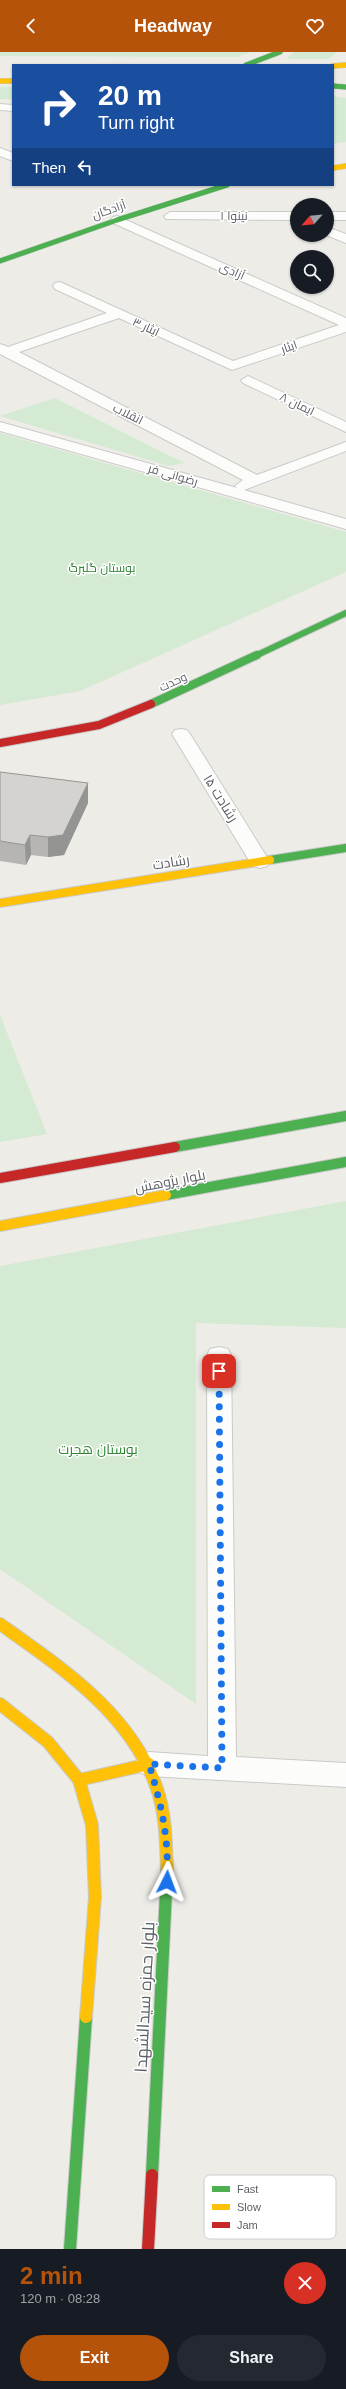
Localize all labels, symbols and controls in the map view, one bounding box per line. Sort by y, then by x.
icon: back [20,15,42,37]
icon: heart [304,15,326,37]
text: Headway [134,16,212,36]
icon: right [32,80,84,132]
text: 20 m [98,80,162,111]
text: Turn right [98,113,174,133]
icon: left [74,156,96,178]
text: Then [32,159,66,176]
street label: آزادگان [90,197,129,222]
north arrow [290,198,334,242]
map controls [290,198,334,294]
street label: نینوا ۱ [220,209,248,223]
button: search [290,250,334,294]
street label: آزادی [217,259,247,283]
street label: ایثار ۳ [130,315,162,339]
street label: ایثار [278,338,299,357]
street label: ایمان ۸ [277,390,317,418]
street label: انقلاب [111,401,145,427]
street label: رضوانی فر [145,461,200,489]
park label: بوستان گلبرگ [69,561,135,575]
street label: وحدت [157,670,189,694]
street label: رشادت ۱۵ [200,771,242,825]
street label: رشادت [151,851,191,873]
street label: بلوار پژوهش [133,1166,207,1198]
pin [202,1354,236,1388]
icon: arrive [208,1360,230,1382]
park label: بوستان هجرت [58,1441,138,1457]
position arrow [146,1861,188,1903]
street label: بلوار حمزه سیدالشهدا [132,1921,159,2073]
legend [204,2175,336,2239]
text: Fast [237,2183,258,2195]
text: Slow [237,2201,261,2213]
text: Jam [237,2219,258,2231]
text: 2 min [20,2262,83,2289]
button: close [284,2262,326,2304]
text: 120 m · 08:28 [20,2291,100,2306]
button: Exit [20,2335,169,2381]
button: Share [177,2335,326,2381]

